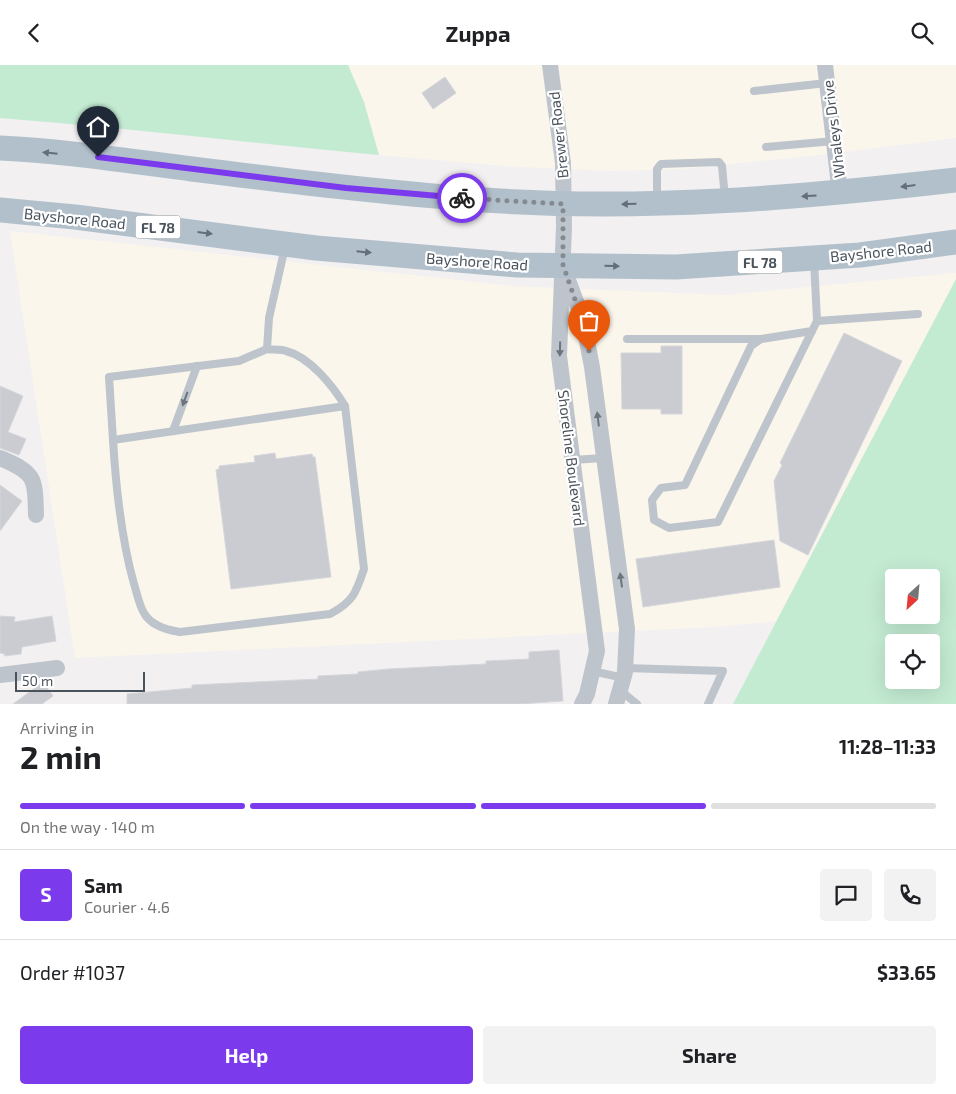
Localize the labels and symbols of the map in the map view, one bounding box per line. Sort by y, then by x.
street label: Whaleys Drive [818,79,848,179]
street label: Brewer Road [544,91,572,179]
pin [77,106,119,157]
one-way arrow [42,148,58,156]
courier [437,173,487,223]
one-way arrow [899,182,915,190]
one-way arrow [801,192,817,200]
one-way arrow [621,201,637,209]
street label: Bayshore Road [23,204,127,232]
road number: FL 78 [136,215,180,238]
one-way arrow [197,229,213,237]
street label: Bayshore Road [829,237,933,265]
street label: Bayshore Road [425,248,529,274]
one-way arrow [357,249,373,257]
road number: FL 78 [738,251,782,273]
one-way arrow [604,262,620,270]
pin [568,300,610,351]
one-way arrow [555,341,563,357]
street label: Shoreline Boulevard [555,389,589,527]
one-way arrow [181,391,188,406]
one-way arrow [594,411,602,427]
north arrow [885,569,940,624]
one-way arrow [616,572,624,588]
scale bar [15,669,145,692]

